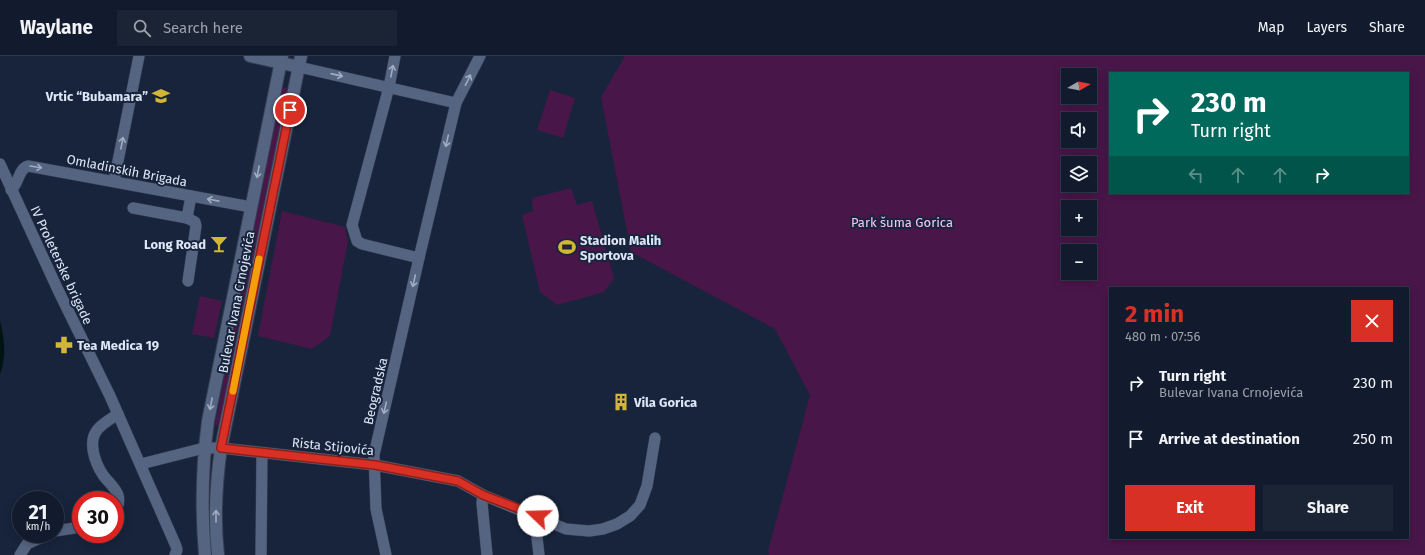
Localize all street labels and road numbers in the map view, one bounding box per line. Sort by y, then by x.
street label: Omladinskih Brigada [65,151,188,190]
street label: IV Proleterske brigade [27,203,96,327]
street label: Bulevar Ivana Crnojevića [215,230,258,374]
street label: Beogradska [360,356,390,426]
street label: Rista Stijovića [291,435,375,458]

